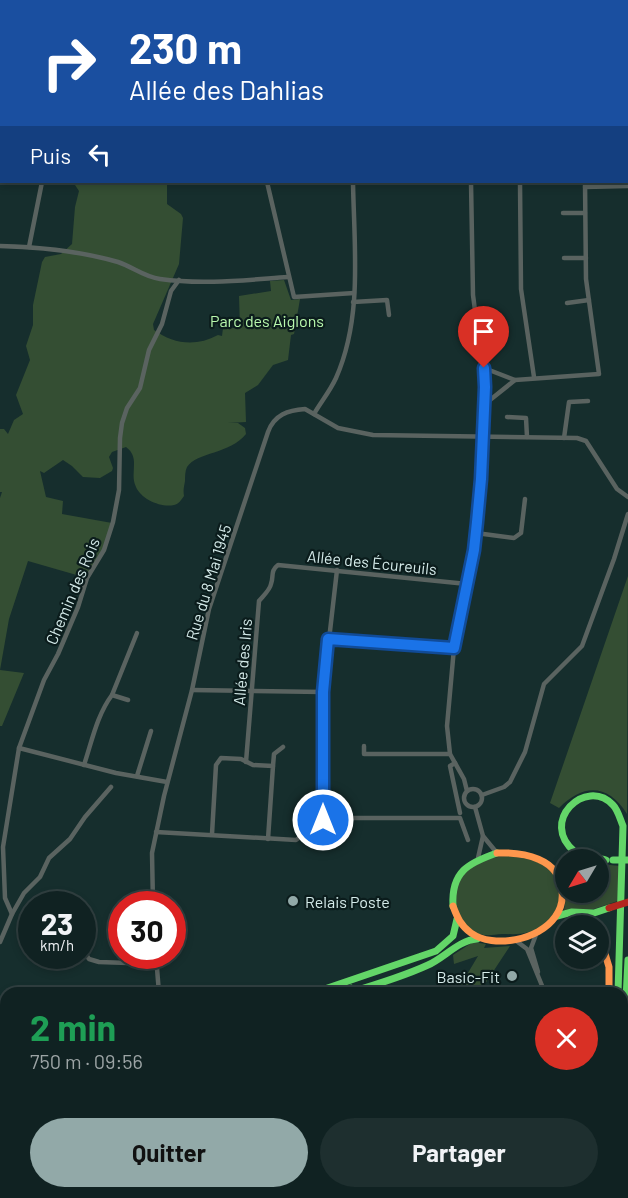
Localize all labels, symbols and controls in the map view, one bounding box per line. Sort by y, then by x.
text: 230 m [129,22,242,72]
icon: right [30,24,108,102]
text: Allée des Dahlias [129,73,324,105]
icon: left [83,138,116,171]
text: Puis [30,142,71,168]
pin [458,306,509,368]
park label: Parc des Aiglons [210,311,324,330]
icon: arrive [467,315,500,348]
street label: Rue du 8 Mai 1945 [181,522,235,642]
street label: Chemin des Rois [41,535,103,647]
street label: Allée des Écureuils [306,546,438,578]
street label: Allée des Iris [229,618,255,706]
position arrow [291,788,355,852]
north arrow [555,849,609,903]
map controls [555,849,609,969]
speed limit sign: 30 [108,891,186,969]
place label: Relais Poste [305,892,390,911]
marker: Relais Poste [286,894,300,908]
text: 23 [41,905,73,941]
button: layers [555,915,609,969]
text: km/h [40,936,74,954]
place label: Basic-Fit [437,967,500,986]
marker: Basic-Fit [505,969,519,983]
text: 2 min [30,1005,116,1048]
button: close [535,1007,598,1070]
text: 750 m · 09:56 [30,1049,143,1073]
button: Quitter [30,1118,308,1187]
button: Partager [320,1118,598,1187]

